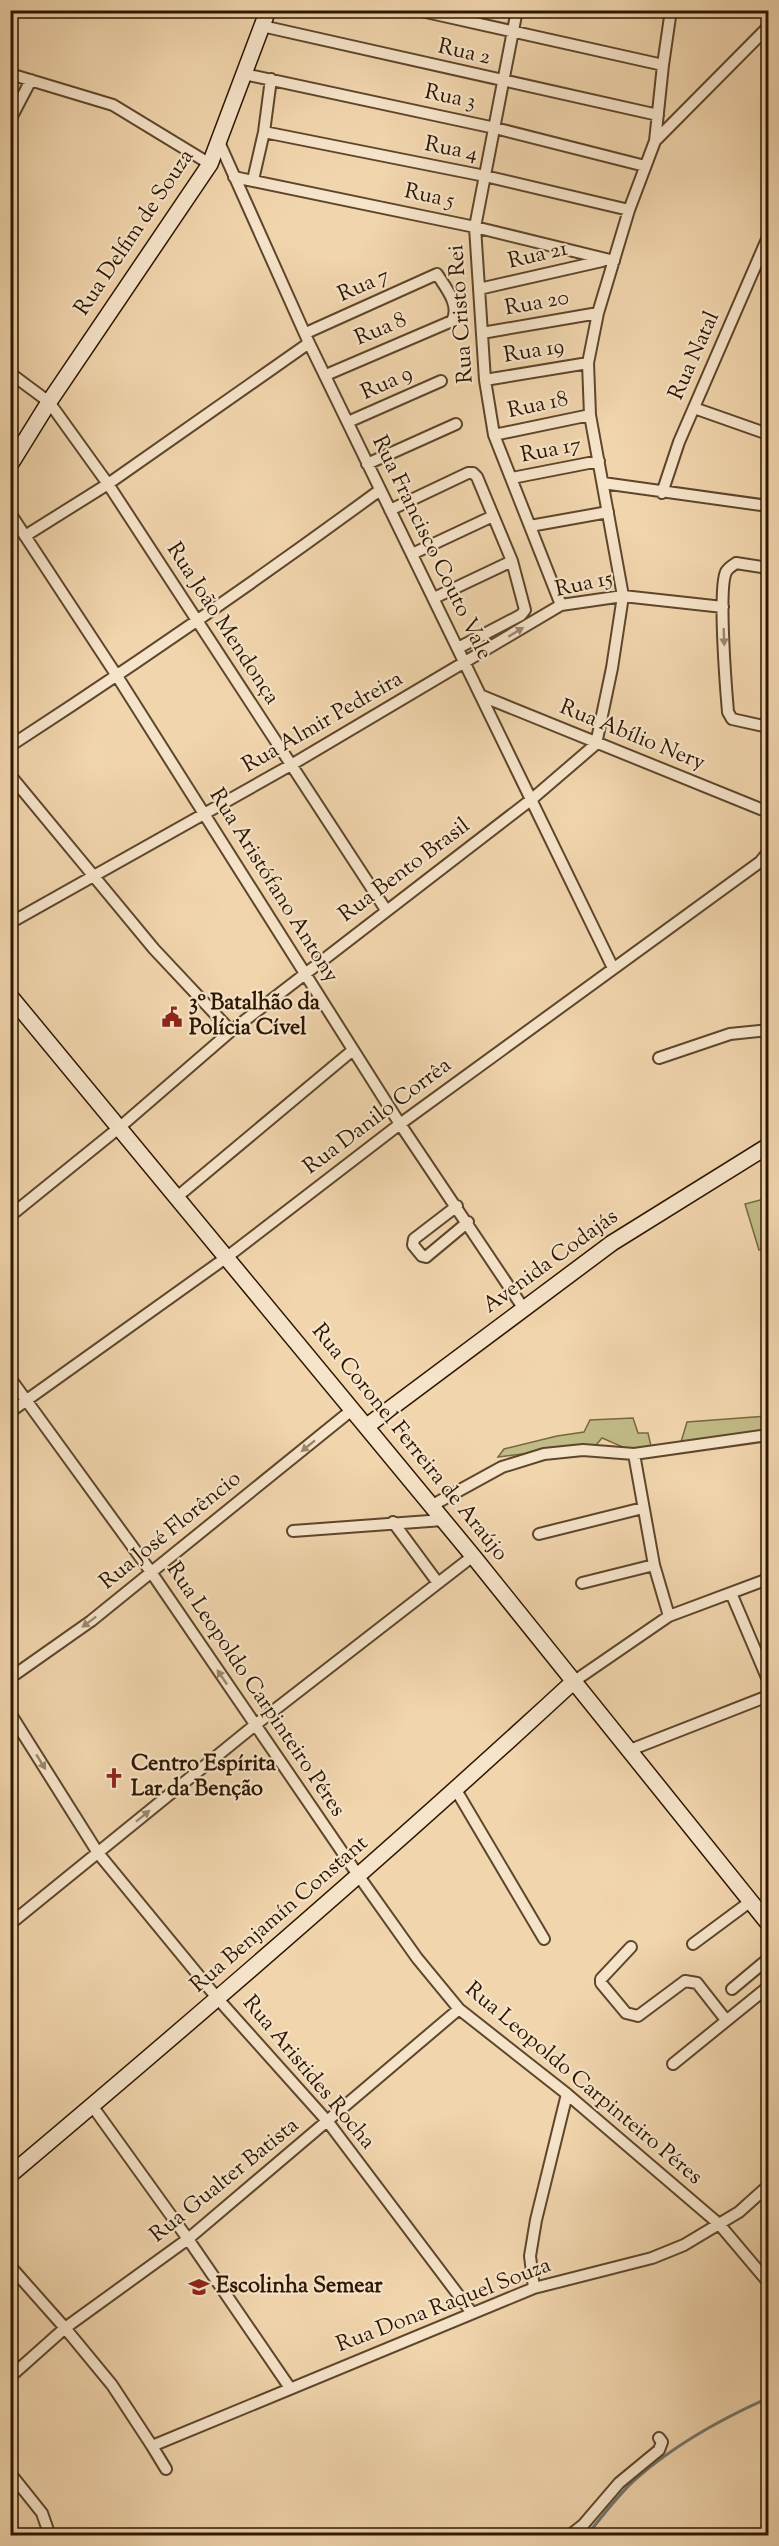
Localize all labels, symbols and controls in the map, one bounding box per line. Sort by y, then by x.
street label: Rua 2 [435,31,493,75]
street label: Rua 3 [421,77,479,119]
street label: Rua 4 [422,129,480,171]
street label: Rua Delfim de Souza [67,143,203,323]
street label: Rua 5 [401,176,457,218]
street label: Rua 21 [505,233,572,278]
street label: Rua Cristo Rei [441,243,483,385]
street label: Rua 7 [333,260,395,312]
street label: Rua 20 [502,283,572,325]
street label: Rua 8 [350,305,412,355]
street label: Rua Natal [661,307,729,405]
street label: Rua 19 [502,331,566,373]
street label: Rua 9 [356,359,418,409]
street label: Rua 18 [505,384,571,428]
street label: Rua 17 [518,429,584,473]
street label: Rua Francisco Couto Vale [363,430,499,666]
street label: Rua João Mendonça [157,537,287,711]
street label: Rua 15 [552,563,616,607]
one-way arrow [508,627,524,638]
one-way arrow [720,628,729,647]
street label: Rua Almir Pedreira [237,664,409,782]
street label: Rua Abílio Nery [554,692,710,780]
street label: Rua Aristófano Antony [200,783,346,989]
street label: Rua Bento Brasil [333,811,477,931]
place label: 3º Batalhão da Polícia Cível [189,988,321,1045]
public building icon: 3º Batalhão da Polícia Cível [160,1005,184,1029]
street label: Rua Danilo Corrêa [297,1051,459,1183]
street label: Avenida Codajás [477,1202,625,1322]
street label: Rua Coronel Ferreira de Araújo [303,1317,515,1569]
one-way arrow [300,1439,315,1451]
street label: Rua José Florêncio [93,1464,249,1598]
street label: Rua Leopoldo Carpinteiro Péres [157,1556,353,1824]
one-way arrow [81,1615,97,1628]
one-way arrow [217,1669,228,1685]
place label: Centro Espírita Lar da Benção [131,1749,277,1806]
one-way arrow [36,1754,47,1770]
church icon: Centro Espírita Lar da Benção [102,1766,126,1790]
one-way arrow [135,1810,150,1823]
street label: Rua Benjamín Constant [184,1828,376,2001]
street label: Rua Leopoldo Carpinteiro Péres [457,1975,709,2193]
street label: Rua Aristides Rocha [234,1989,382,2157]
street label: Rua Gualter Batista [143,2111,307,2251]
street label: Rua Dona Raquel Souza [332,2250,556,2362]
place label: Escolinha Semear [216,2271,383,2303]
school or university icon: Escolinha Semear [187,2275,211,2299]

